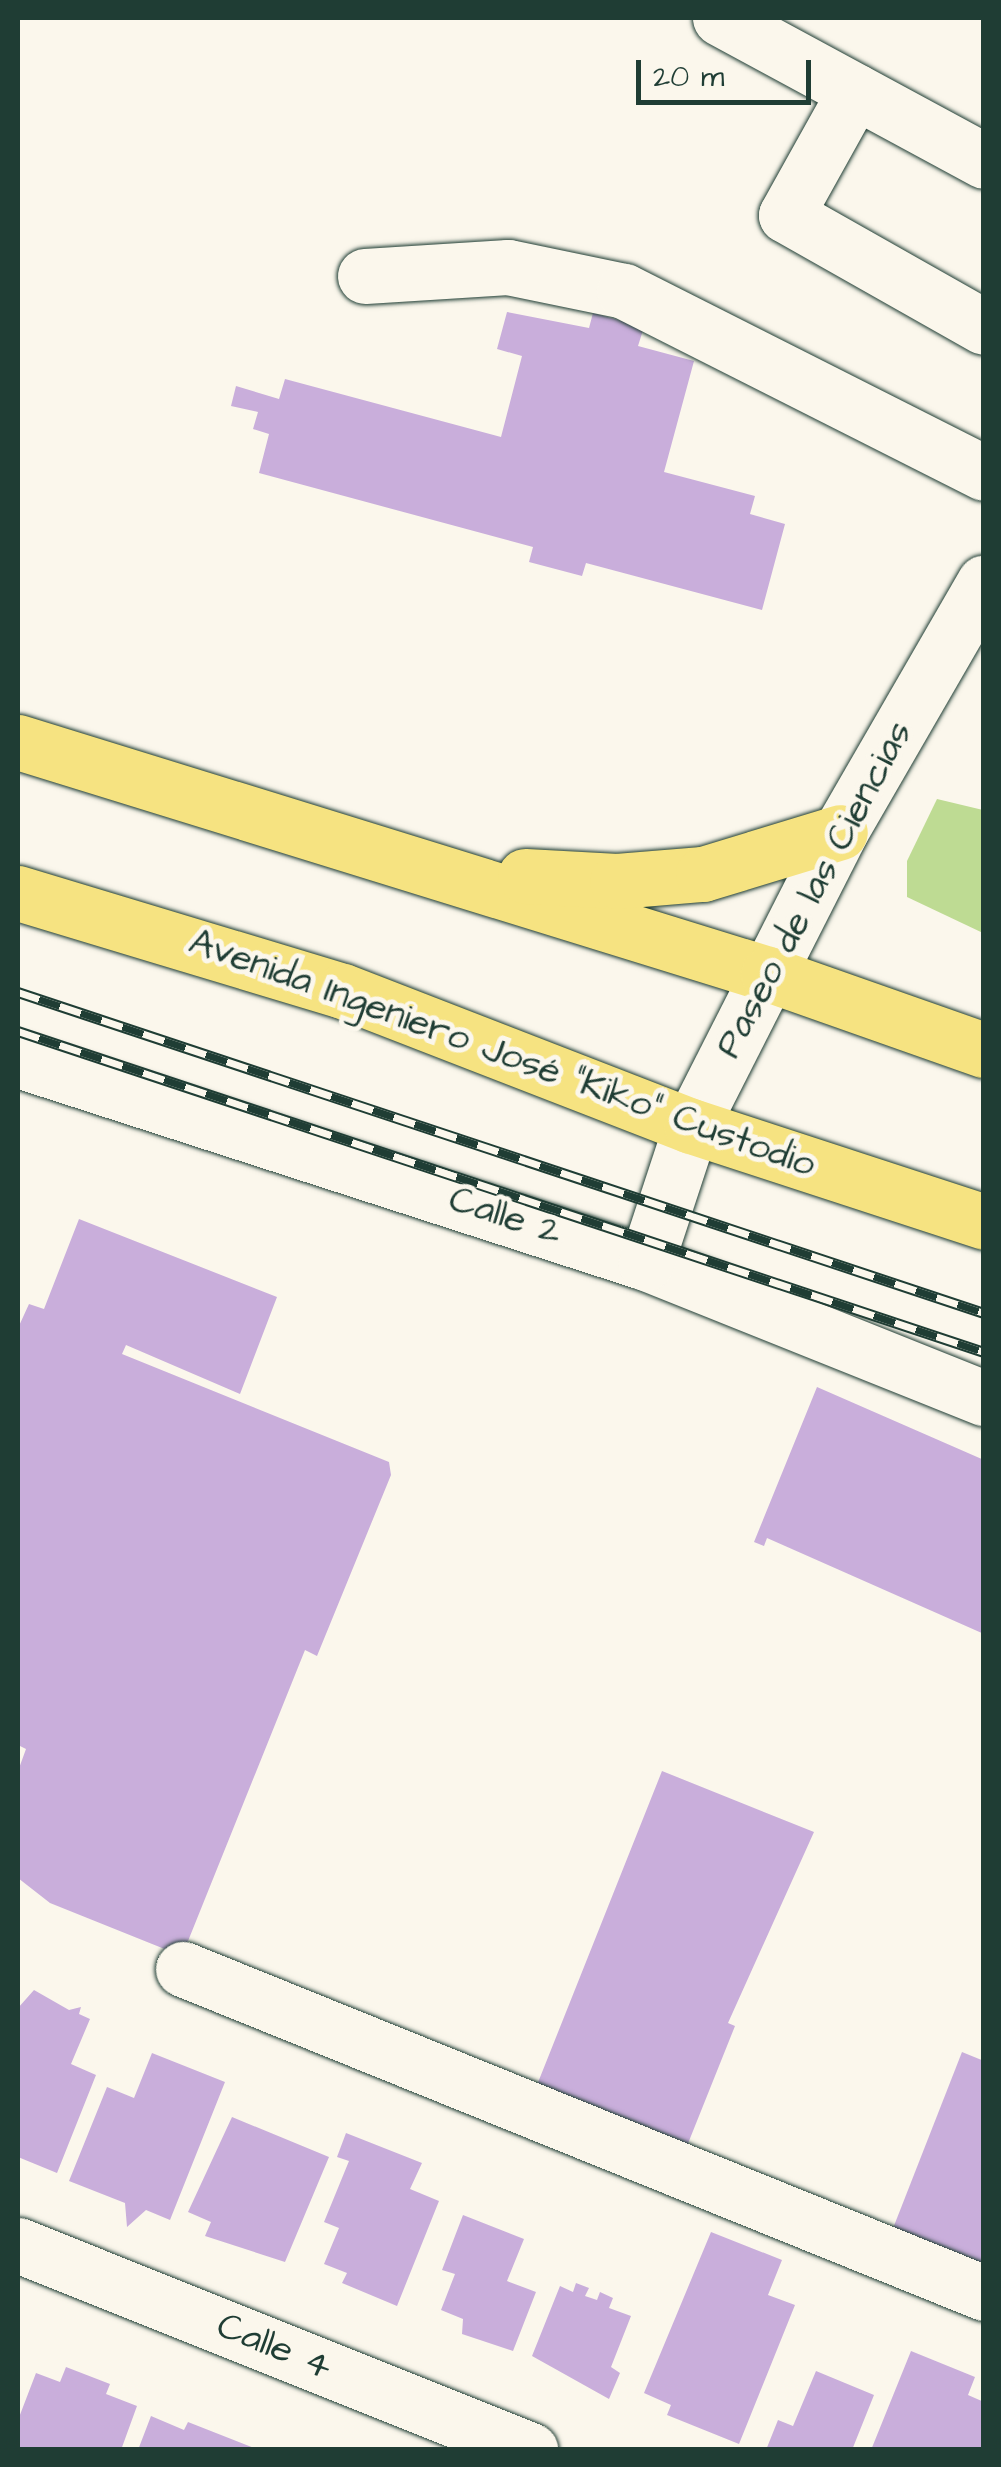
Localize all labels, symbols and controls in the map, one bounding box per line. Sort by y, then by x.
scale bar [641,40,816,102]
text: 20 m [653,56,724,98]
street label: Paseo de las Ciencias [707,714,923,1066]
street label: Avenida Ingeniero José "Kiko" Custodio [183,919,821,1189]
street label: Calle 2 [443,1177,567,1257]
street label: Calle 4 [210,2303,338,2391]

